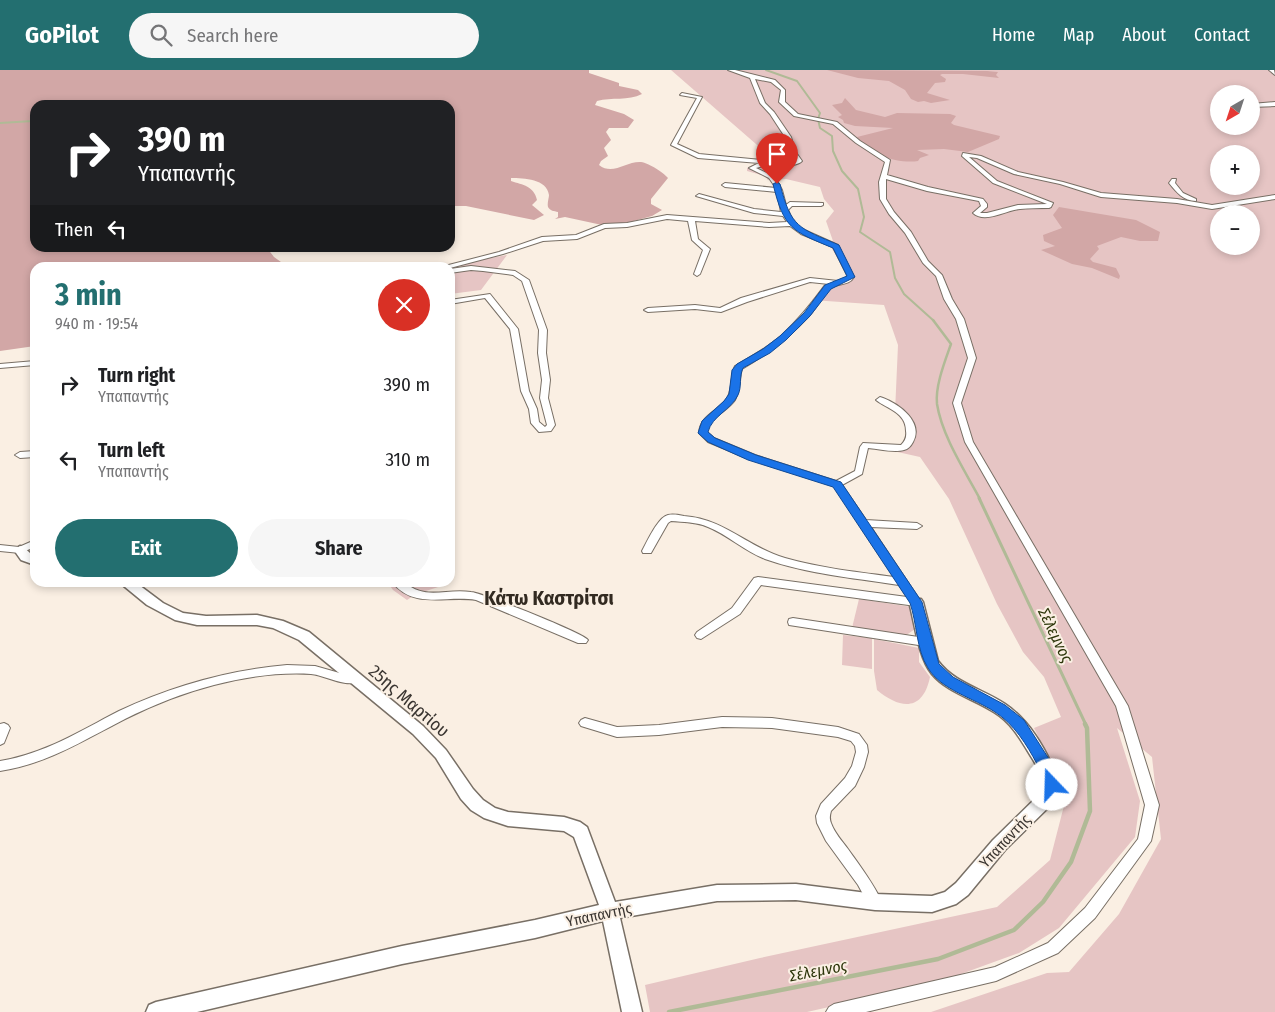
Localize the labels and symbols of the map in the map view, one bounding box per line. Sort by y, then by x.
north arrow [1210,85,1260,135]
pin [756,133,798,184]
district label: Κάτω Καστρίτσι [484,586,614,610]
water label: Σέλεμνος [1034,605,1078,667]
street label: 25ης Μαρτίου [364,660,454,742]
position arrow [1025,758,1077,810]
street label: Υπαπαντής [976,810,1035,871]
street label: Υπαπαντής [565,899,634,931]
water label: Σέλεμνος [788,955,850,985]

